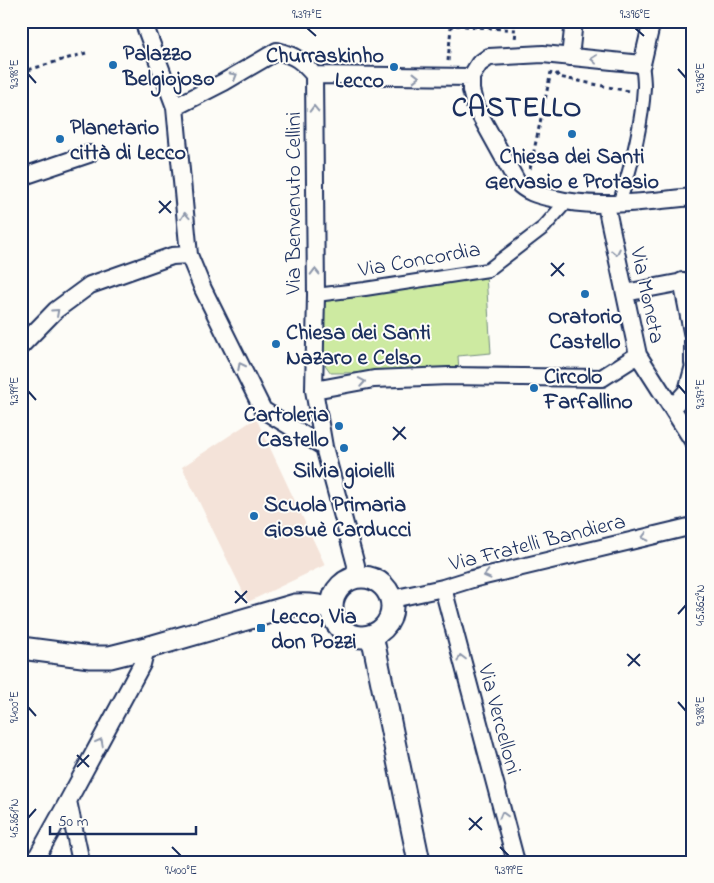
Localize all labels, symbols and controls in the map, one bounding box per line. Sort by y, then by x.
text: 9.397°E [292,6,322,24]
text: 9.396°E [620,6,650,24]
place label: Palazzo Belgiojoso [122,39,215,97]
place label: Churraskinho Lecco [266,41,384,98]
one-way arrow [590,54,598,65]
text: 9.398°E [6,59,24,89]
marker: Palazzo Belgiojoso [107,59,119,71]
marker: Churraskinho Lecco [388,61,400,73]
text: 9.396°E [692,63,710,93]
one-way arrow [412,71,420,82]
one-way arrow [228,73,237,83]
district label: CASTELLO [452,89,582,130]
one-way arrow [309,105,319,112]
street label: Via Benvenuto Cellini [279,111,311,296]
place label: Planetario città di Lecco [70,113,186,170]
marker: Chiesa dei Santi Gervasio e Protasio [566,128,578,140]
marker: Planetario città di Lecco [54,133,66,145]
place label: Chiesa dei Santi Gervasio e Protasio [485,142,659,199]
one-way arrow [180,211,191,219]
street label: Via Concordia [355,234,483,288]
street label: Via Moneta [620,244,672,347]
one-way arrow [610,248,621,257]
one-way arrow [310,267,321,275]
marker: Oratorio Castello [579,288,591,300]
place label: Oratorio Castello [548,302,622,359]
one-way arrow [50,309,59,318]
place label: Chiesa dei Santi Nazaro e Celso [286,318,431,375]
marker: Chiesa dei Santi Nazaro e Celso [270,338,282,350]
one-way arrow [237,362,247,371]
place label: Circolo Farfallino [543,362,633,419]
text: 9.399°E [6,377,24,405]
one-way arrow [357,377,366,387]
text: 9.397°E [692,379,710,409]
marker: Circolo Farfallino [528,382,540,394]
place label: Cartoleria Castello [244,400,329,457]
marker: Cartoleria Castello [333,420,345,432]
marker: Silvia gioielli [338,442,350,454]
place label: Silvia gioielli [293,456,395,489]
place label: Scuola Primaria Giosuè Carducci [264,490,411,547]
street label: Via Fratelli Bandiera [445,507,629,582]
marker: Scuola Primaria Giosuè Carducci [248,510,260,522]
one-way arrow [641,531,650,542]
one-way arrow [483,569,492,580]
text: 45.862°N [692,584,710,626]
place label: Lecco, Via don Pozzi [271,602,357,659]
marker: Lecco, Via don Pozzi [255,622,267,634]
one-way arrow [457,654,467,662]
street label: Via Vercelloni [468,660,528,779]
text: 9.400°E [6,691,24,723]
text: 9.398°E [692,696,710,726]
one-way arrow [93,739,103,748]
text: 45.861°N [6,798,24,838]
scale bar [50,803,196,835]
one-way arrow [498,810,509,819]
text: 50 m [58,811,89,833]
text: 9.400°E [165,862,197,880]
text: 9.399°E [495,862,523,880]

